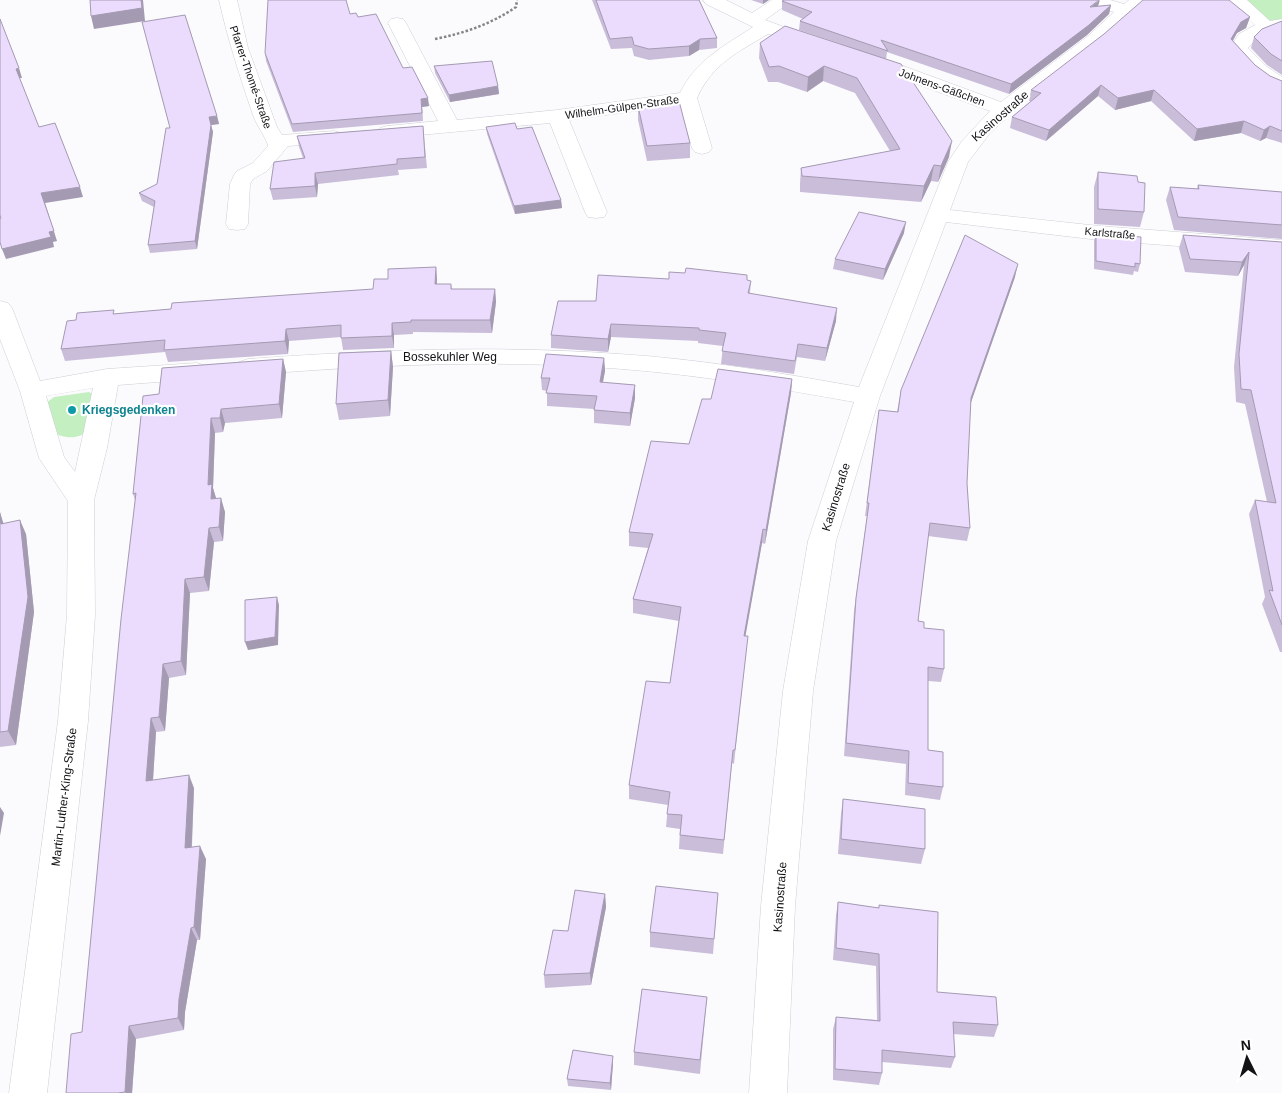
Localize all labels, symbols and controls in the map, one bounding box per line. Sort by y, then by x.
street label: Pfarrer-Thomé-Straße [228,24,274,130]
street label: Johnens-Gäßchen [897,66,987,108]
street label: Kasinostraße [969,87,1032,144]
street label: Wilhelm-Gülpen-Straße [564,93,680,121]
street label: Karlstraße [1084,225,1136,241]
street label: Bossekuhler Weg [403,350,497,364]
place label: Kriegsgedenken [82,403,175,417]
marker: Kriegsgedenken [66,404,78,416]
street label: Kasinostraße [819,461,853,533]
street label: Martin-Luther-King-Straße [49,727,79,867]
street label: Kasinostraße [771,861,789,933]
north arrow [1222,1033,1272,1083]
text: N [1240,1037,1252,1053]

